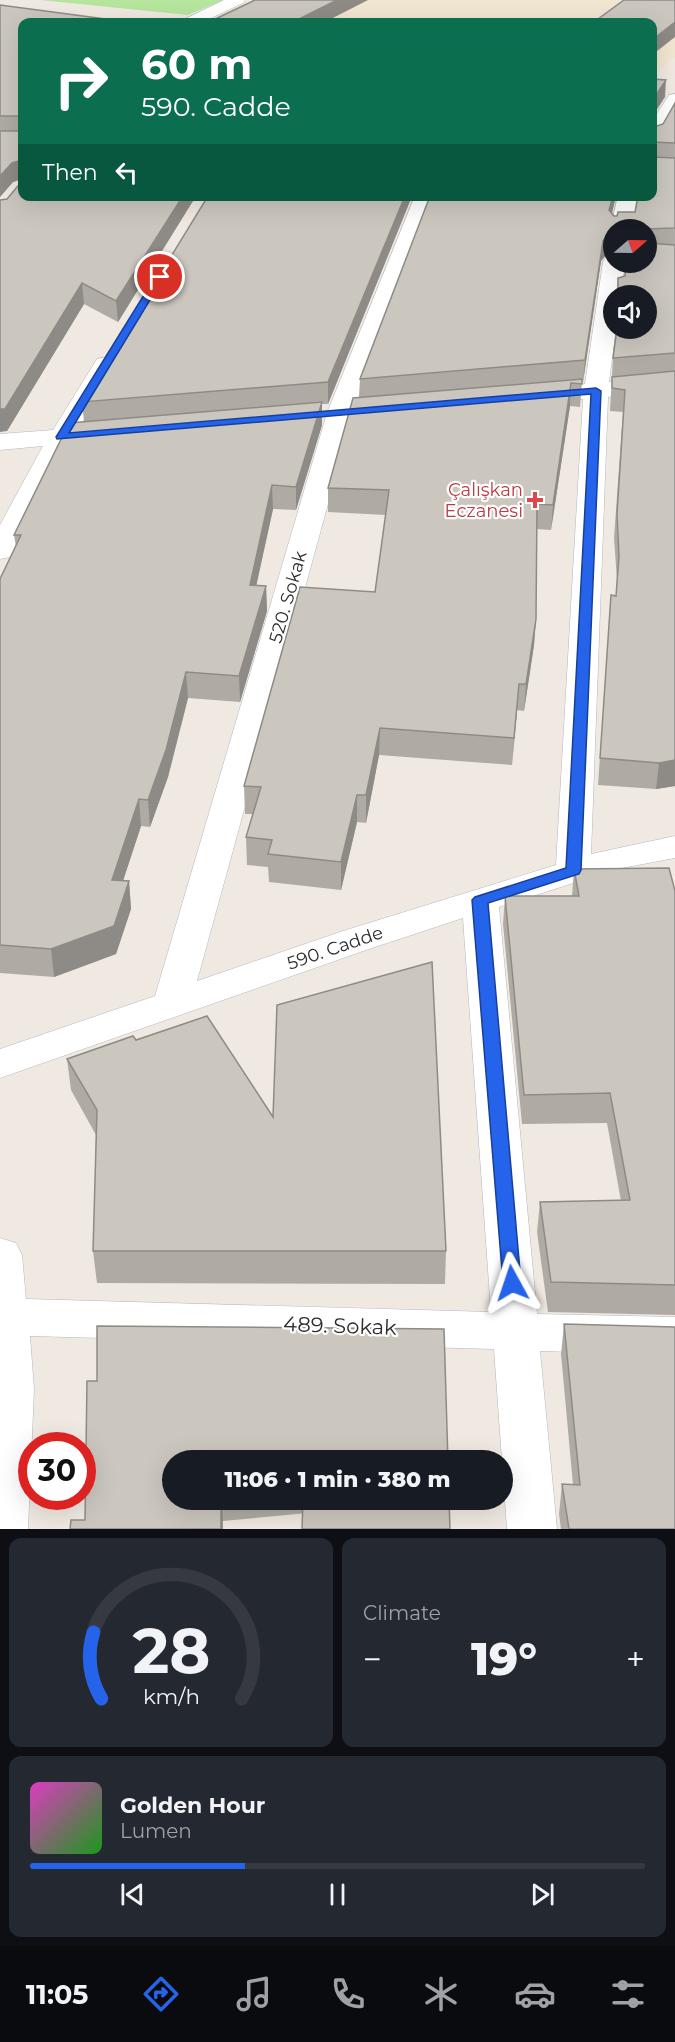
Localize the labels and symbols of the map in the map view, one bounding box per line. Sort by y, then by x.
north arrow [603,219,657,273]
pin [134,251,185,302]
place label: Çalışkan Eczanesi [445,479,523,522]
marker: Çalışkan Eczanesi [528,493,542,507]
street label: 520. Sokak [264,548,312,646]
street label: 590. Cadde [284,921,386,975]
position arrow [480,1251,544,1315]
street label: 489. Sokak [283,1311,398,1340]
speed limit sign: 30 [18,1432,96,1510]

